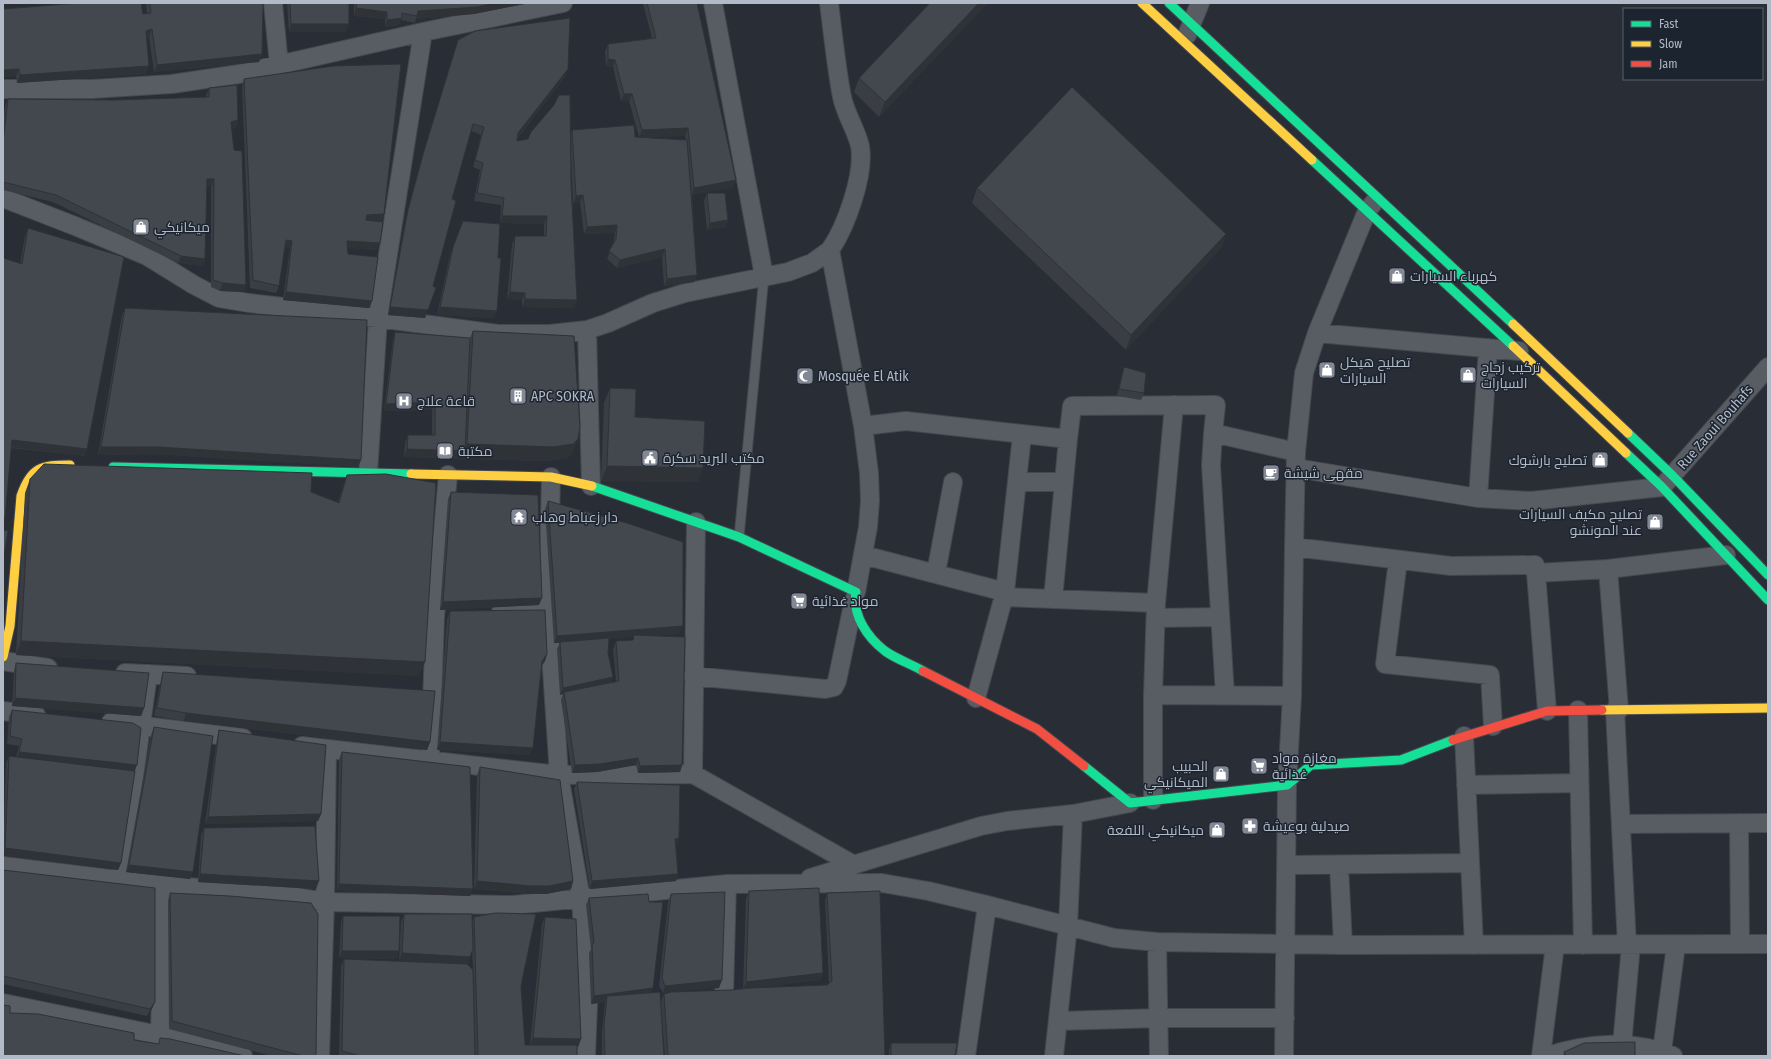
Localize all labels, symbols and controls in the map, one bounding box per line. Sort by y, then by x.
legend [1623,8,1763,80]
text: Fast [1659,17,1678,31]
text: Slow [1659,37,1682,51]
text: Jam [1659,57,1677,71]
shop icon: ميكانيكي [131,217,151,237]
place label: ميكانيكي [154,219,210,239]
shop icon: كهرباء السيارات [1387,266,1407,286]
place label: كهرباء السيارات [1410,268,1497,285]
place label: تصليح هيكل السيارات [1340,354,1411,387]
place label: تركيب زجاج السيارات [1481,359,1540,392]
shop icon: تصليح هيكل السيارات [1317,360,1337,380]
shop icon: تركيب زجاج السيارات [1458,365,1478,385]
mosque icon: Mosquée El Atik [795,366,815,386]
place label: Mosquée El Atik [818,368,909,385]
street label: Rue Zaoui Bouhafs [1674,381,1757,473]
building icon: APC SOKRA [508,386,528,406]
place label: APC SOKRA [531,388,595,405]
hospital icon: قاعة علاج [394,391,414,411]
place label: قاعة علاج [417,393,475,410]
library icon: مكتبة [435,441,455,461]
place label: مكتبة [458,443,493,460]
public building icon: مكتب البريد سكرة [640,448,660,468]
place label: مكتب البريد سكرة [663,450,765,467]
shop icon: تصليح بارشوك [1590,450,1610,470]
place label: تصليح بارشوك [1509,452,1587,469]
cafe icon: مقهى شيشة [1261,463,1281,483]
place label: مقهى شيشة [1284,465,1363,482]
place label: تصليح مكيف السيارات عند المونشو [1519,506,1642,539]
temple icon: دار زعباط وهاب [509,507,529,527]
place label: دار زعباط وهاب [532,509,618,526]
shop icon: تصليح مكيف السيارات عند المونشو [1645,512,1665,532]
supermarket icon: مواد غذائية [789,591,809,611]
place label: مواد غذائية [812,593,878,610]
place label: مغازة مواد غذائية [1272,750,1337,783]
supermarket icon: مغازة مواد غذائية [1249,756,1269,776]
place label: الحبيب الميكانيكي [1144,758,1208,794]
shop icon: الحبيب الميكانيكي [1211,764,1231,784]
pharmacy icon: صيدلية بوعيشة [1240,816,1260,836]
place label: صيدلية بوعيشة [1263,818,1350,835]
shop icon: ميكانيكي اللفعة [1207,820,1227,840]
place label: ميكانيكي اللفعة [1107,822,1204,842]

